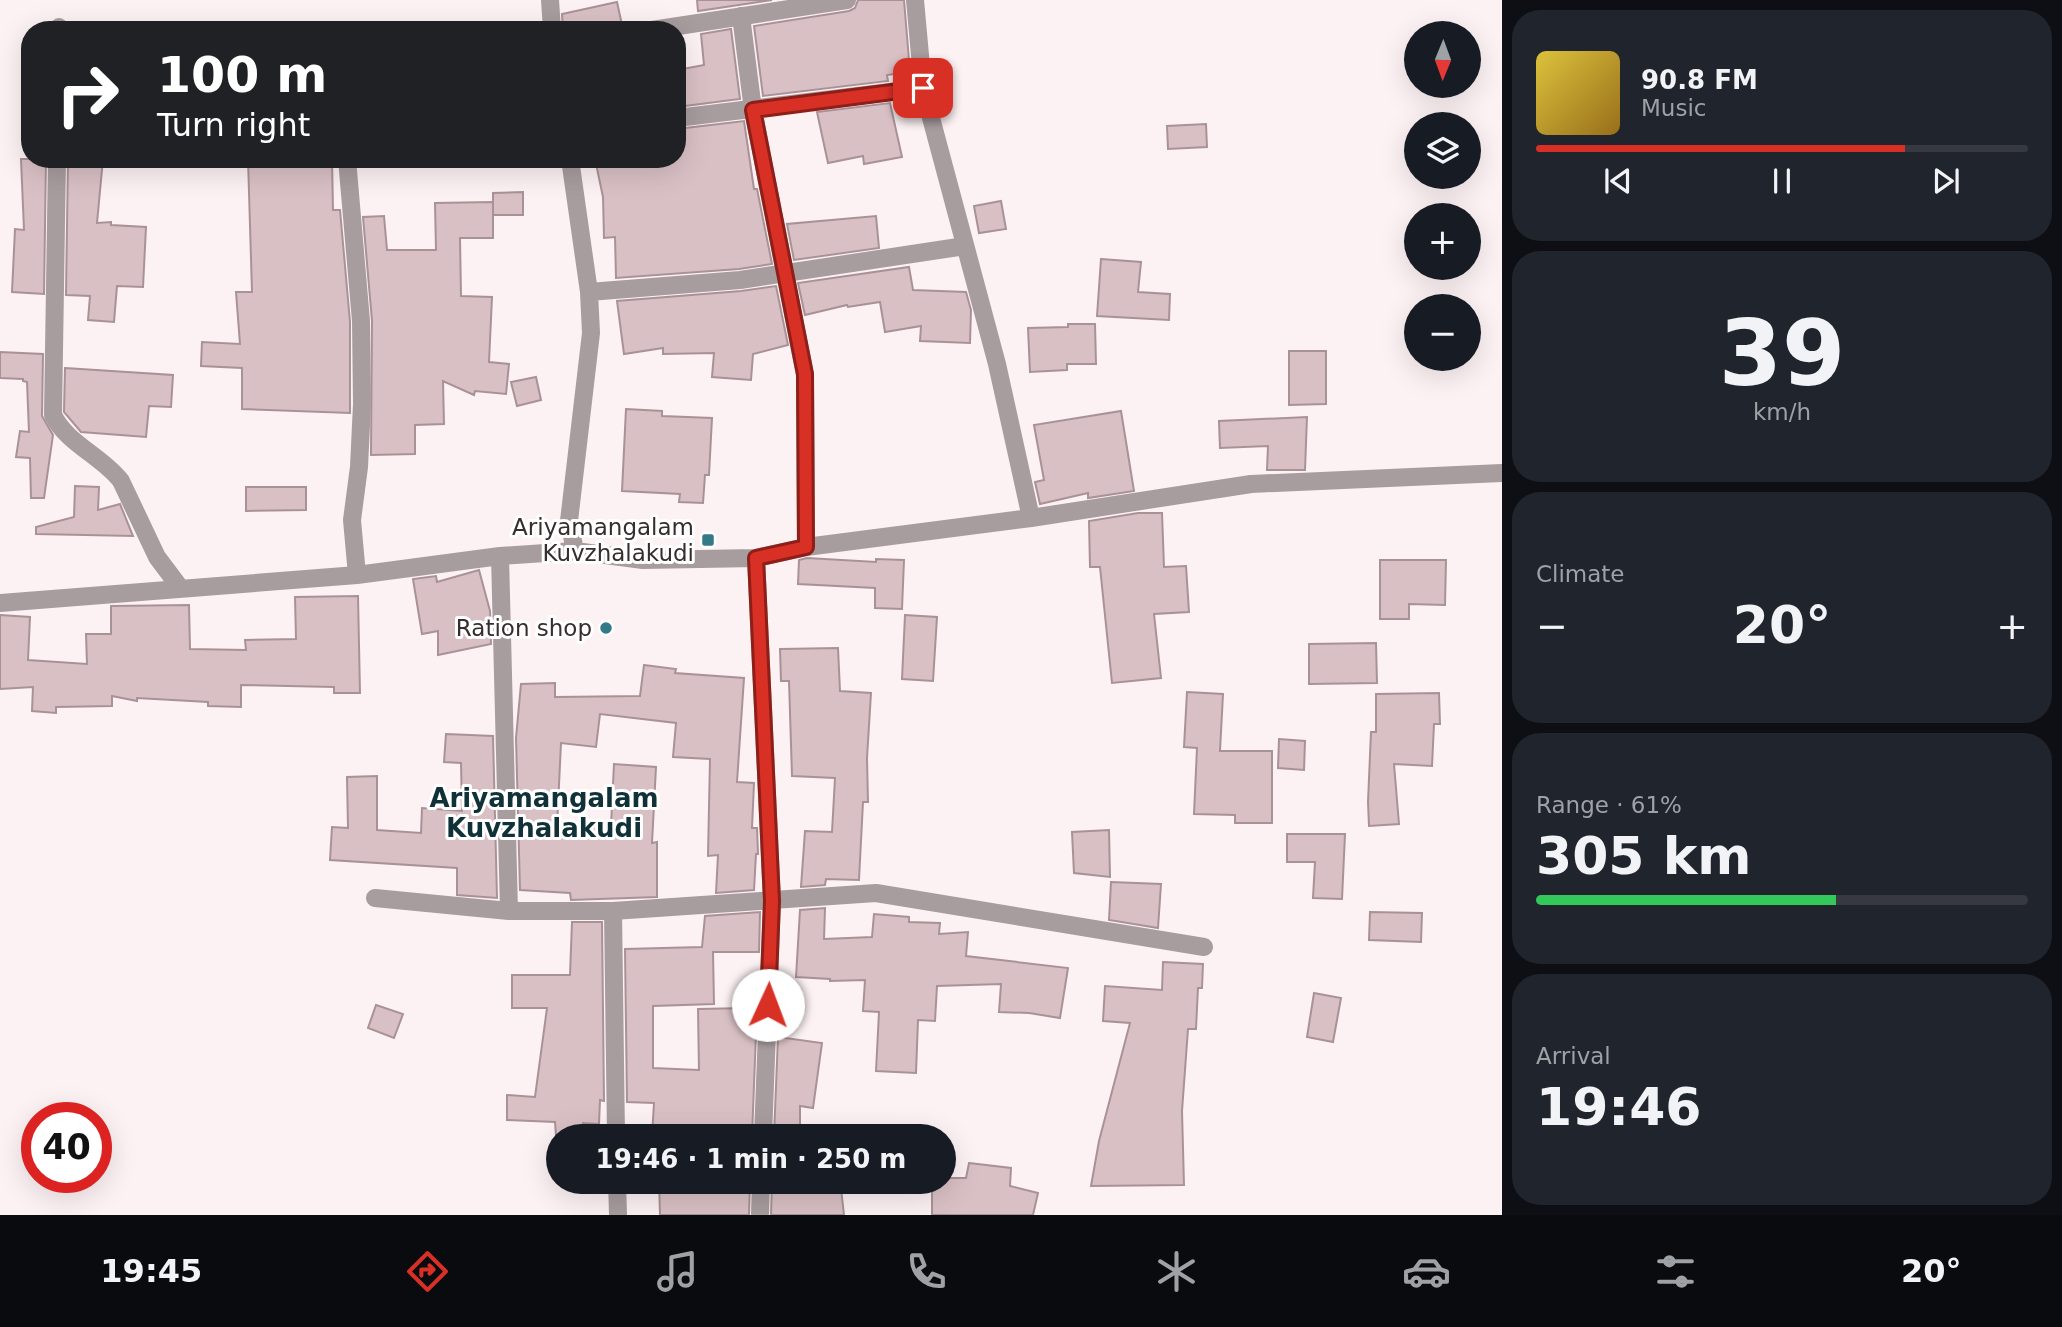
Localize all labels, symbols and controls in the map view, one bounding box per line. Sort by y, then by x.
north arrow [1404,21,1480,98]
map controls [1404,21,1481,371]
text: 100 m [157,47,327,104]
icon: right [42,49,133,140]
pin [893,58,953,118]
text: 90.8 FM [1641,65,1758,95]
icon: arrive [904,69,942,107]
text: Music [1641,95,1706,121]
text: Turn right [157,106,310,144]
button: layers [1404,112,1481,189]
icon: previous [1599,162,1637,200]
icon: pause [1763,162,1801,200]
icon: next [1927,162,1965,200]
button: + [1404,203,1481,280]
button: − [1404,294,1481,371]
text: 39 [1719,301,1845,406]
text: km/h [1753,399,1811,425]
place label: Ariyamangalam Kuvzhalakudi [512,514,694,566]
marker: Ariyamangalam Kuvzhalakudi [700,532,716,548]
text: Climate [1536,561,1625,587]
text: 20° [1733,595,1831,655]
text: − [1536,604,1568,648]
text: + [1996,604,2028,648]
place label: Ration shop [456,615,592,641]
marker: Ration shop [598,620,614,636]
district label: Ariyamangalam Kuvzhalakudi [429,783,659,843]
text: Range · 61% [1536,792,1682,818]
text: 305 km [1536,826,1751,886]
position arrow [731,968,805,1042]
text: Arrival [1536,1043,1611,1069]
text: 19:46 [1536,1077,1702,1137]
speed limit sign: 40 [21,1102,112,1193]
text: 19:46 · 1 min · 250 m [596,1144,906,1174]
icon: directions [403,1247,452,1296]
icon: music [653,1247,702,1296]
icon: phone [902,1247,951,1296]
icon: climate [1152,1247,1201,1296]
icon: car [1402,1247,1451,1296]
icon: filters [1651,1247,1700,1296]
text: 19:45 [100,1252,202,1290]
text: 20° [1901,1252,1962,1290]

